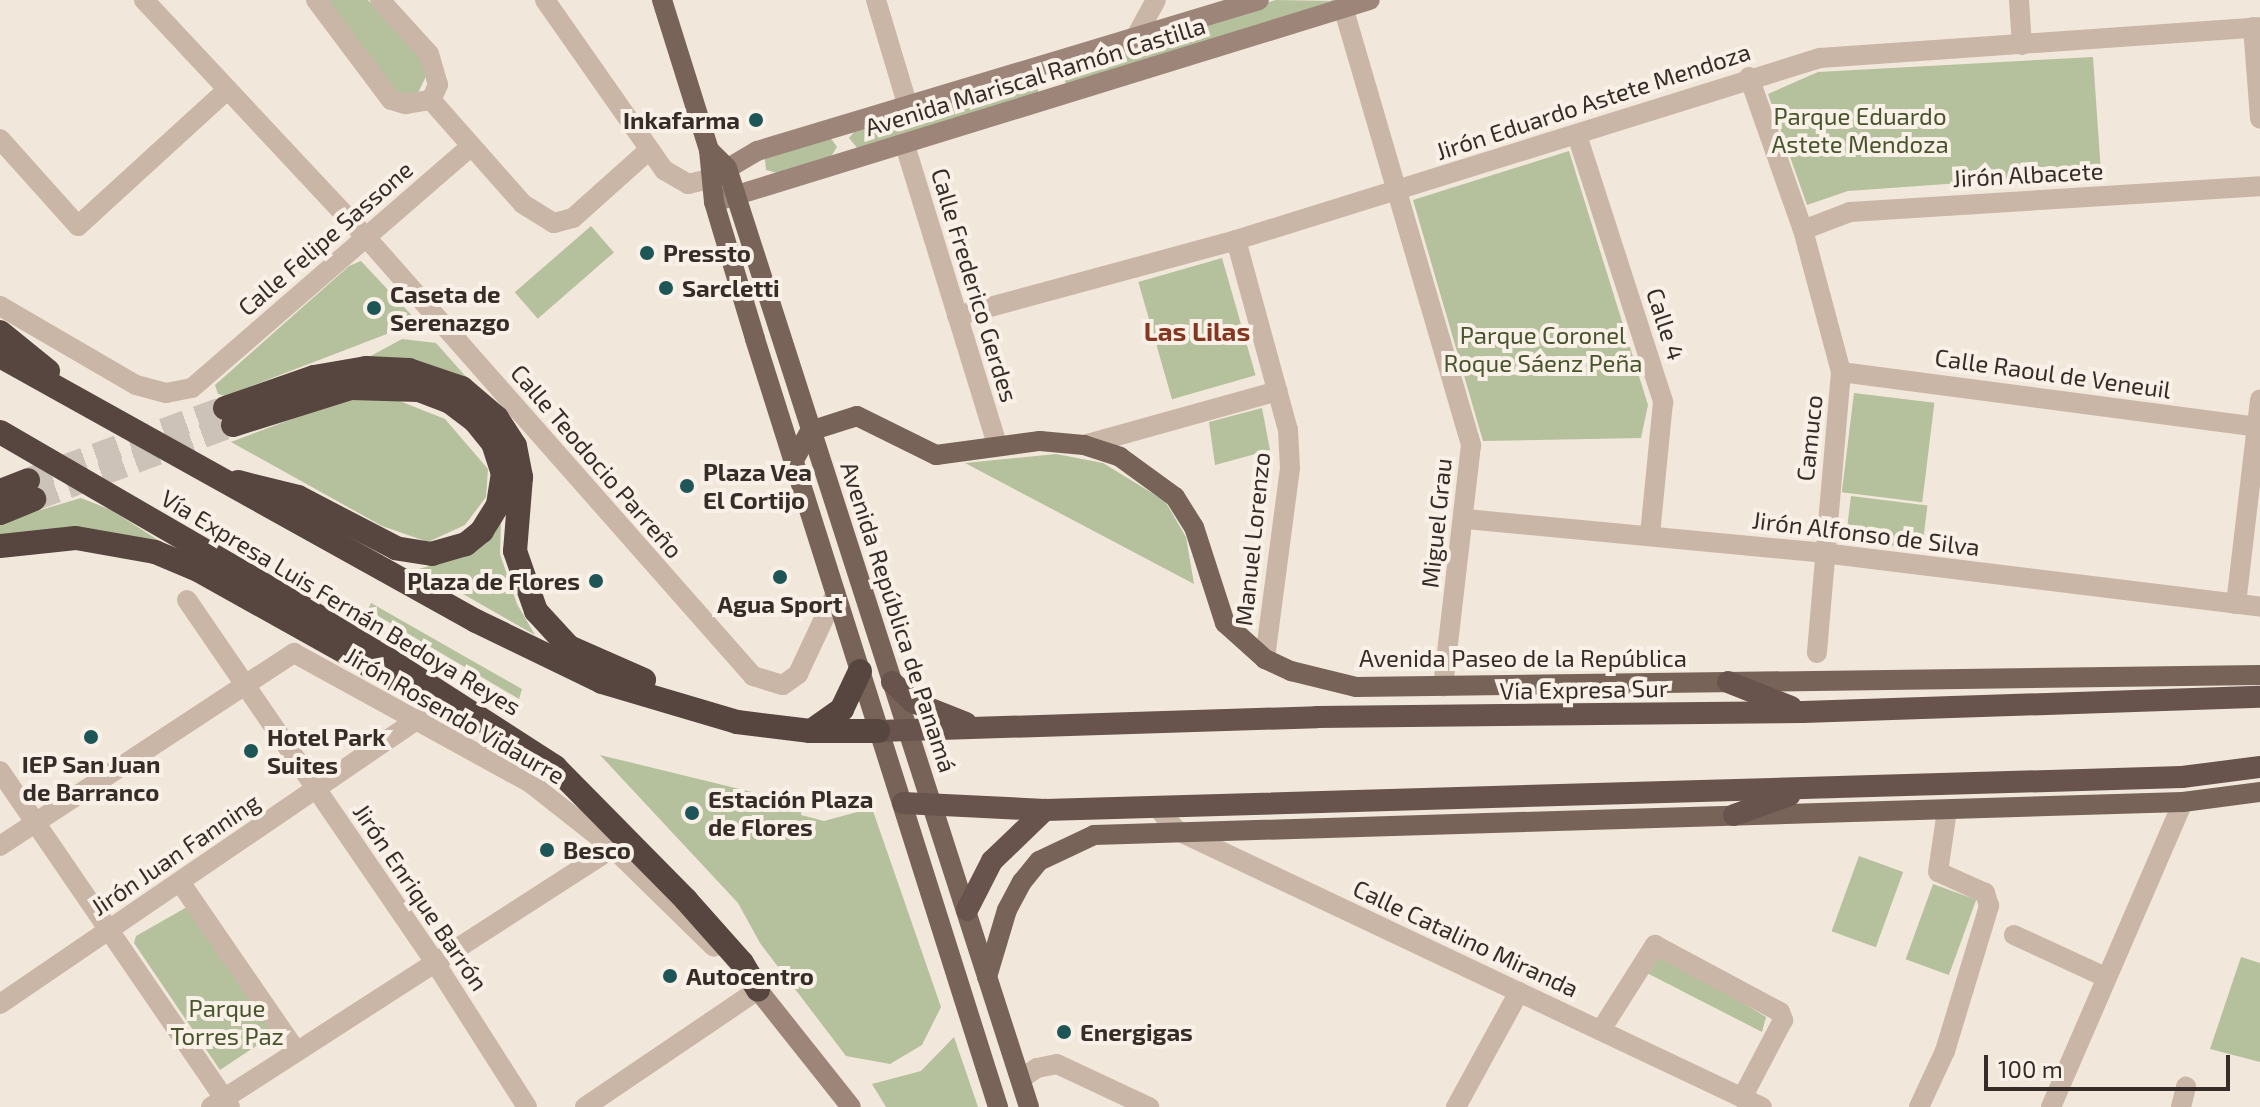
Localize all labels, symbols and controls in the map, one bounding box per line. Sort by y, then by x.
street label: Avenida Mariscal Ramón Castilla [861,10,1209,142]
street label: Jirón Eduardo Astete Mendoza [1432,36,1754,166]
park label: Parque Eduardo Astete Mendoza [1771,102,1949,158]
place label: Inkafarma [623,106,740,134]
marker: Inkafarma [747,111,765,129]
street label: Calle Felipe Sassone [232,154,418,322]
street label: Jirón Albacete [1951,156,2105,192]
street label: Calle Frederico Gerdes [926,165,1024,405]
place label: Pressto [663,239,751,267]
marker: Pressto [638,244,656,262]
place label: Sarcletti [682,274,780,302]
marker: Sarcletti [657,279,675,297]
place label: Caseta de Serenazgo [390,280,510,336]
street label: Calle 4 [1641,284,1691,364]
marker: Caseta de Serenazgo [365,299,383,317]
district label: Las Lilas [1144,315,1250,347]
park label: Parque Coronel Roque Sáenz Peña [1443,321,1643,377]
street label: Calle Raoul de Veneuil [1932,342,2174,404]
street label: Calle Teodocio Parreño [505,358,689,564]
street label: Camuco [1790,393,1828,483]
street label: Manuel Lorenzo [1229,450,1275,628]
street label: Miguel Grau [1415,456,1457,590]
place label: Plaza Vea El Cortijo [703,458,813,514]
street label: Avenida República de Panamá [835,458,963,776]
marker: Plaza Vea El Cortijo [678,477,696,495]
street label: Vía Expresa Luis Fernán Bedoya Reyes [156,483,526,721]
street label: Jirón Alfonso de Silva [1750,505,1982,561]
place label: Plaza de Flores [407,567,580,595]
marker: Agua Sport [771,568,789,586]
marker: Plaza de Flores [587,572,605,590]
place label: Agua Sport [717,590,843,618]
street label: Jirón Rosendo Vidaurre [340,640,570,790]
street label: Avenida Paseo de la República [1359,644,1687,672]
street label: Via Expresa Sur [1499,673,1669,705]
place label: Hotel Park Suites [267,723,386,779]
marker: IEP San Juan de Barranco [82,728,100,746]
marker: Hotel Park Suites [242,742,260,760]
place label: IEP San Juan de Barranco [21,750,161,806]
place label: Estación Plaza de Flores [708,785,873,841]
street label: Jirón Juan Fanning [85,787,265,921]
street label: Jirón Enrique Barrón [348,798,494,996]
marker: Estación Plaza de Flores [683,804,701,822]
place label: Besco [563,836,631,864]
marker: Besco [538,841,556,859]
street label: Calle Catalino Miranda [1349,873,1583,1003]
place label: Autocentro [686,962,814,990]
marker: Autocentro [661,967,679,985]
park label: Parque Torres Paz [170,994,284,1050]
place label: Energigas [1080,1018,1193,1046]
marker: Energigas [1055,1023,1073,1041]
scale bar [1988,1039,2234,1089]
text: 100 m [1998,1054,2063,1083]

